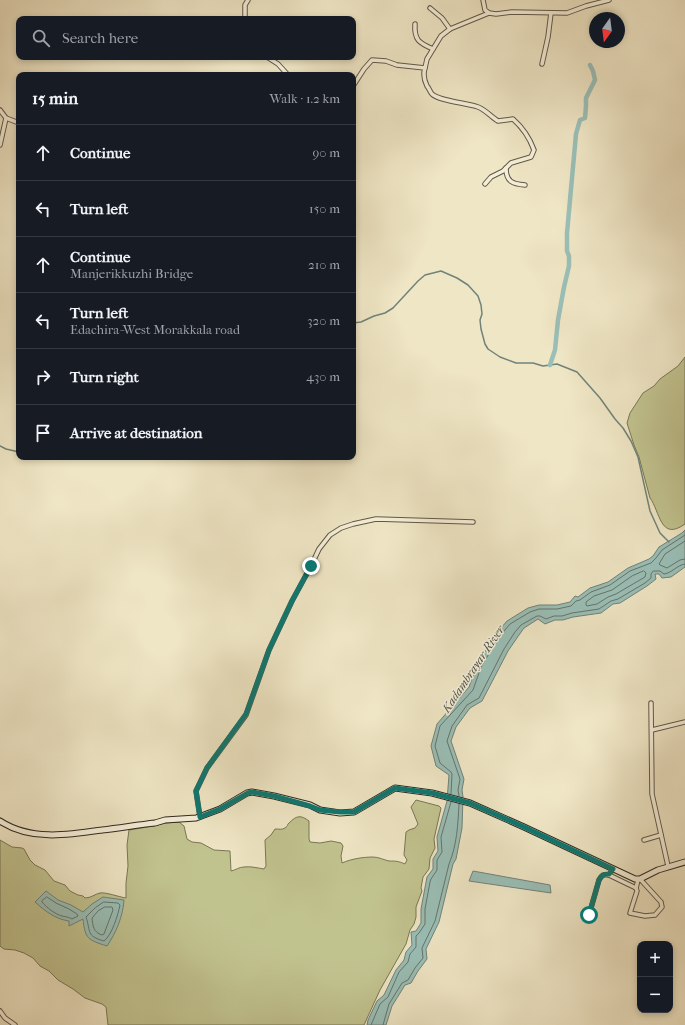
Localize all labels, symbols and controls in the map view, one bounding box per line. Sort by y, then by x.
north arrow [589,12,625,48]
search box [16,16,356,60]
icon: search [30,27,52,49]
text: Search here [62,29,138,47]
text: 15 min [32,88,78,108]
text: Walk · 1.2 km [270,91,340,106]
icon: ahead [32,142,54,164]
text: Continue [70,144,130,162]
text: 90 m [312,145,340,160]
icon: left [32,198,54,220]
text: Turn left [70,200,128,218]
text: 150 m [309,201,340,216]
text: Continue [70,248,130,266]
icon: ahead [32,254,54,276]
text: 210 m [308,257,340,272]
text: Manjerikkuzhi Bridge [70,266,193,281]
text: Turn left [70,304,128,322]
icon: left [32,310,54,332]
text: 320 m [307,313,340,328]
text: Edachira-West Morakkala road [70,322,240,337]
icon: right [32,366,54,388]
text: Turn right [70,368,139,386]
text: 430 m [306,369,340,384]
icon: arrive [32,422,54,444]
text: Arrive at destination [70,424,202,442]
route end [302,557,320,575]
water label: Kadambrayar River [438,622,508,716]
route start [580,906,598,924]
map controls [637,941,673,1013]
button: + [637,941,673,977]
button: − [637,977,673,1013]

